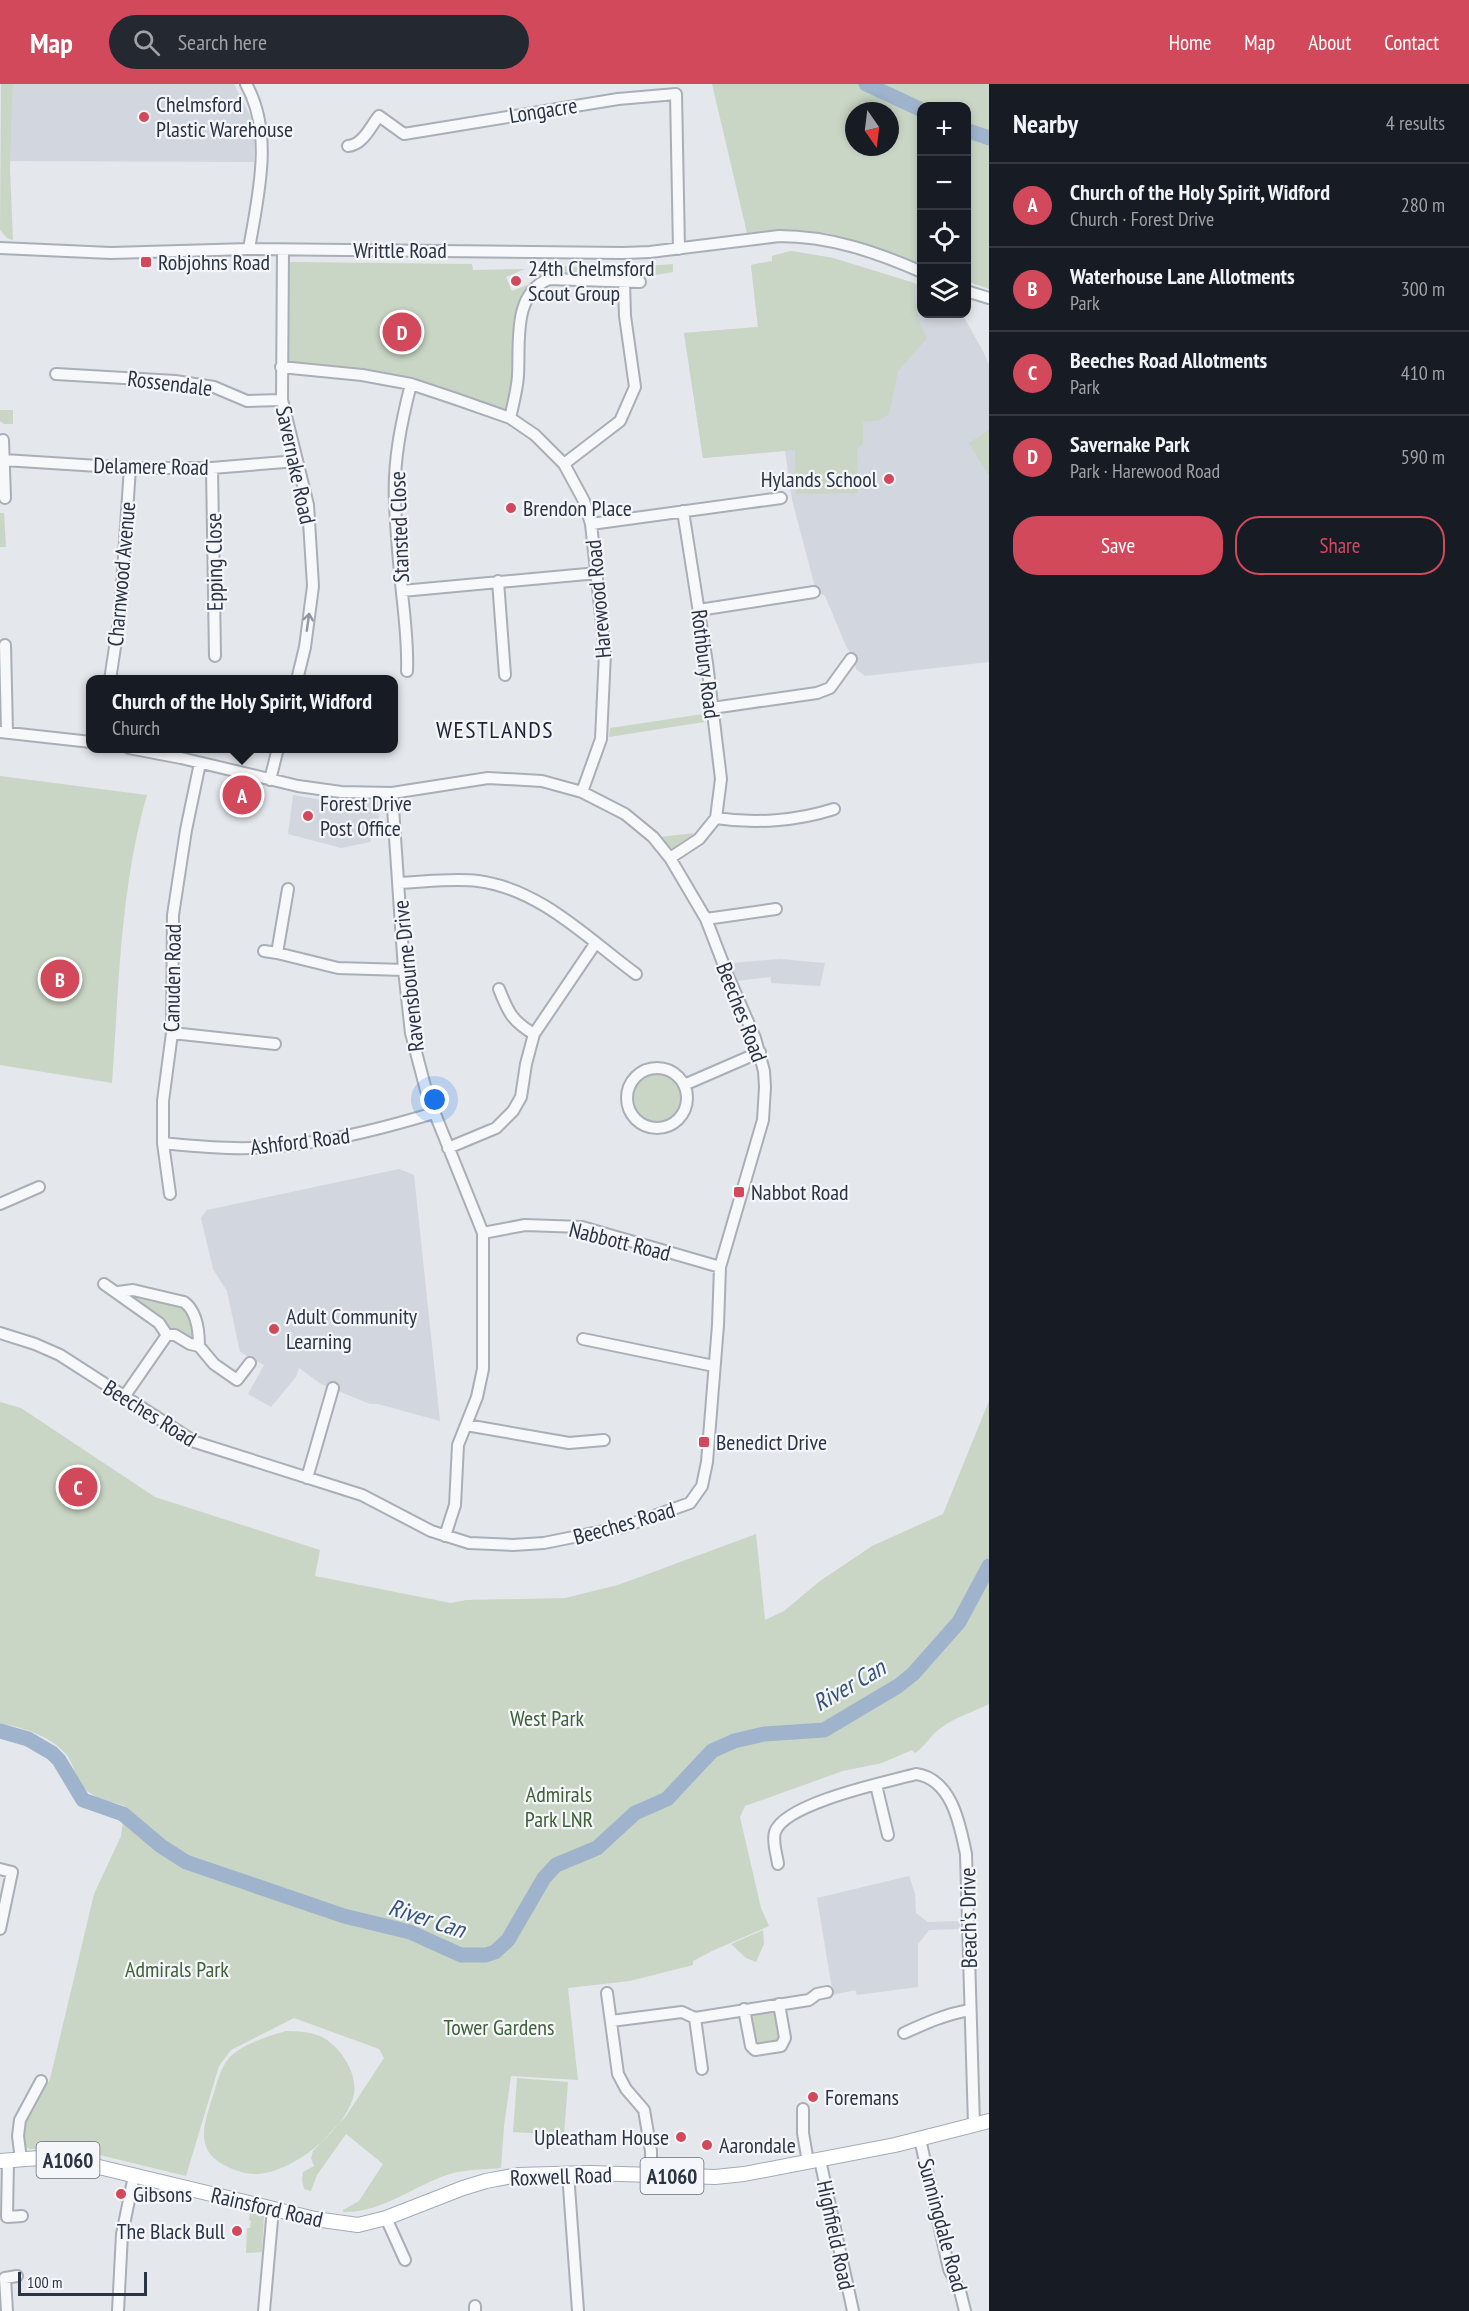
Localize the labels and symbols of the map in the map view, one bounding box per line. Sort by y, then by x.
place label: Chelmsford Plastic Warehouse [156,90,293,143]
street label: Longacre [507,91,579,129]
north arrow [845,102,899,156]
marker: Chelmsford Plastic Warehouse [137,110,151,124]
street label: Writtle Road [353,236,447,264]
place label: Robjohns Road [158,248,270,276]
place label: 24th Chelmsford Scout Group [528,254,654,307]
marker: Robjohns Road [139,255,153,269]
marker: 24th Chelmsford Scout Group [509,274,523,288]
pin: D [382,310,422,354]
street label: Rossendale [126,364,214,402]
street label: Savernake Road [270,403,322,527]
street label: Delamere Road [93,451,209,481]
place label: Hylands School [761,465,878,493]
street label: Stansted Close [383,471,415,583]
marker: Hylands School [882,472,896,486]
place label: Brendon Place [523,494,632,522]
street label: Charnwood Avenue [101,500,141,648]
marker: Brendon Place [504,501,518,515]
street label: Epping Close [199,513,229,611]
street label: Harewood Road [579,538,617,660]
street label: Rothbury Road [685,608,727,720]
one-way arrow [303,613,314,632]
district label: WESTLANDS [436,714,554,745]
pin: A [222,772,262,818]
place label: Forest Drive Post Office [320,789,412,842]
marker: Forest Drive Post Office [301,809,315,823]
street label: Ravensbourne Drive [386,899,430,1053]
street label: Canuden Road [157,924,187,1032]
pin: B [40,956,80,1002]
street label: Beeches Road [710,958,774,1066]
your location [420,1085,449,1114]
street label: Ashford Road [249,1121,351,1161]
place label: Nabbot Road [751,1178,848,1206]
marker: Nabbot Road [732,1185,746,1199]
street label: Nabbott Road [566,1215,674,1267]
place label: Adult Community Learning [286,1302,418,1355]
marker: Adult Community Learning [267,1322,281,1336]
street label: Beeches Road [98,1373,202,1453]
place label: Benedict Drive [716,1428,827,1456]
marker: Benedict Drive [697,1435,711,1449]
pin: C [58,1464,98,1510]
street label: Beeches Road [570,1495,678,1551]
water label: River Can [807,1651,892,1718]
park label: West Park [510,1704,584,1732]
park label: Admirals Park LNR [525,1780,593,1833]
street label: Beach's Drive [953,1867,983,1969]
water label: River Can [385,1891,470,1945]
park label: Admirals Park [125,1955,229,1983]
park label: Tower Gardens [444,2013,554,2041]
place label: Foremans [825,2083,899,2111]
marker: Foremans [806,2090,820,2104]
place label: Upleatham House [534,2123,669,2151]
marker: Upleatham House [674,2130,688,2144]
place label: Aarondale [719,2131,796,2159]
marker: Aarondale [700,2138,714,2152]
road number: A1060 [36,2142,100,2178]
street label: Sunningdale Road [912,2155,974,2295]
road number: A1060 [640,2158,704,2194]
street label: Roxwell Road [509,2160,613,2192]
street label: Highfield Road [811,2178,861,2292]
place label: Gibsons [133,2180,192,2208]
street label: Rainsford Road [208,2181,326,2233]
marker: Gibsons [114,2187,128,2201]
place label: The Black Bull [117,2217,226,2245]
marker: The Black Bull [230,2224,244,2238]
scale bar [18,2269,147,2296]

